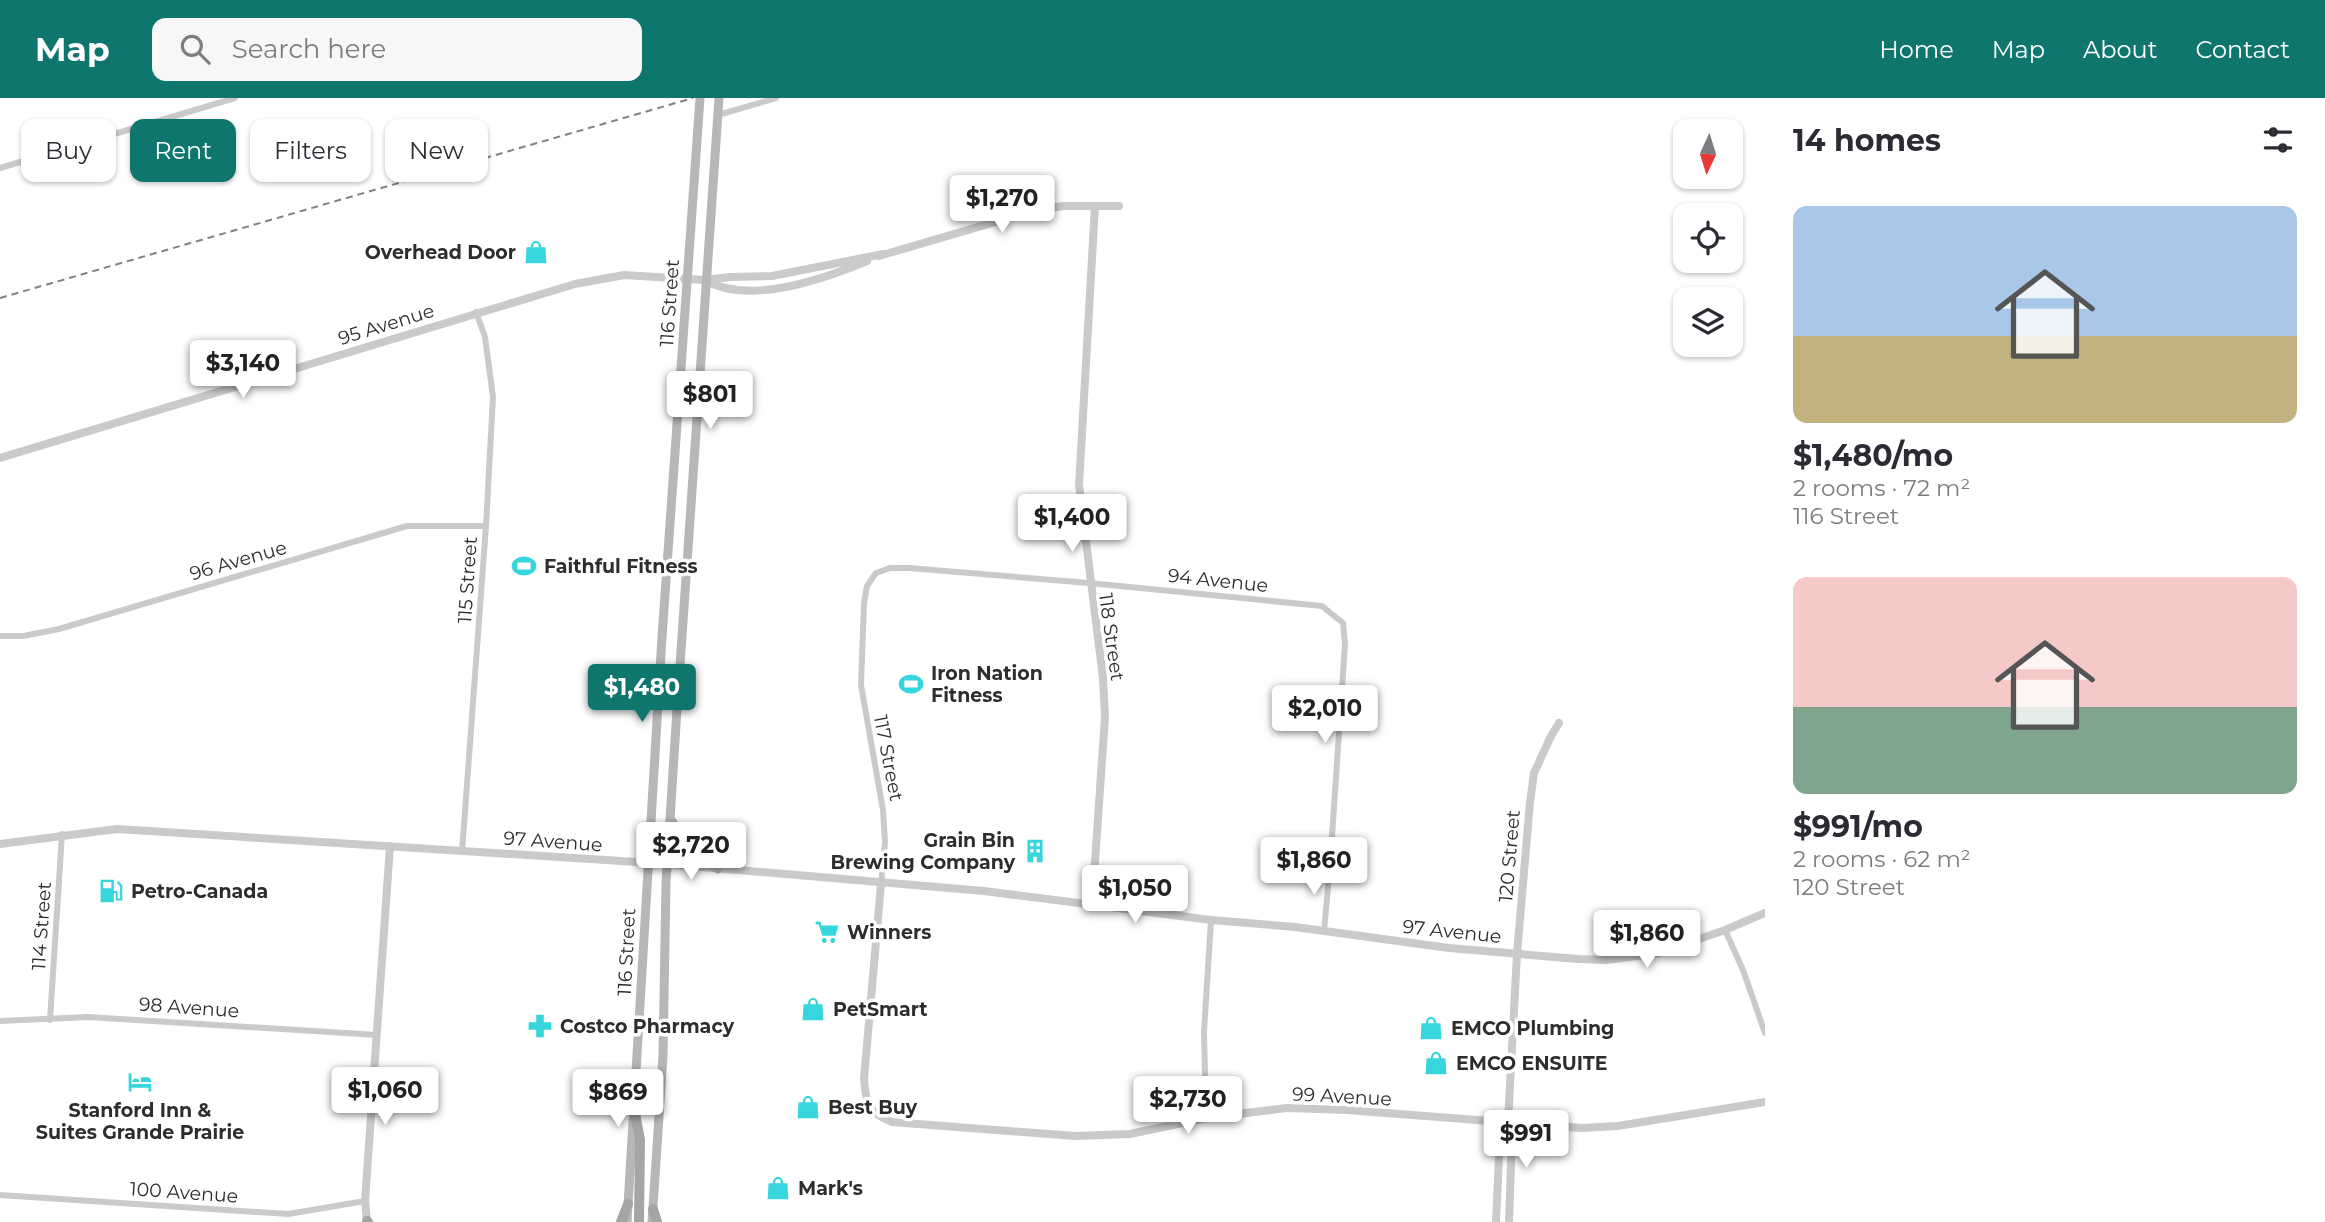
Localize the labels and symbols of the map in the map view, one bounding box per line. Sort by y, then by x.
north arrow [1673,119,1743,189]
pin: $1,270 [945,176,1059,235]
shop icon: Overhead Door [522,238,550,266]
place label: Overhead Door [365,241,516,264]
street label: 116 Street [655,258,684,348]
street label: 95 Avenue [335,299,437,350]
pin: $3,140 [186,341,300,400]
pin: $801 [669,372,751,431]
pin: $1,400 [1015,494,1129,554]
street label: 96 Avenue [187,536,289,585]
street label: 115 Street [453,536,482,624]
sports icon: Faithful Fitness [510,552,538,580]
place label: Faithful Fitness [544,555,698,578]
street label: 94 Avenue [1167,564,1269,597]
street label: 118 Street [1094,592,1129,683]
place label: Iron Nation Fitness [931,662,1043,707]
pin: $1,480 [585,664,699,724]
sports icon: Iron Nation Fitness [897,670,925,698]
pin: $2,010 [1268,686,1382,745]
street label: 117 Street [869,713,908,803]
street label: 120 Street [1494,809,1525,903]
pin: $2,720 [634,822,748,882]
street label: 97 Avenue [503,827,603,856]
place label: Grain Bin Brewing Company [830,829,1016,874]
building icon: Grain Bin Brewing Company [1021,837,1049,865]
pin: $1,860 [1257,838,1371,897]
pin: $1,050 [1078,866,1192,925]
fuel station icon: Petro-Canada [97,877,125,905]
place label: Petro-Canada [131,880,268,903]
street label: 114 Street [27,881,56,971]
street label: 116 Street [613,907,640,996]
pin: $1,860 [1590,910,1704,970]
street label: 97 Avenue [1401,915,1503,948]
supermarket icon: Winners [813,918,841,946]
place label: Winners [847,921,931,944]
street label: 98 Avenue [138,993,240,1022]
shop icon: PetSmart [799,995,827,1023]
place label: PetSmart [833,998,927,1021]
pharmacy icon: Costco Pharmacy [526,1012,554,1040]
shop icon: EMCO Plumbing [1417,1014,1445,1042]
place label: Costco Pharmacy [560,1015,735,1038]
place label: EMCO Plumbing [1451,1017,1614,1040]
shop icon: EMCO ENSUITE [1422,1049,1450,1077]
place label: EMCO ENSUITE [1456,1052,1607,1075]
hotel icon: Stanford Inn & Suites Grande Prairie [126,1068,154,1096]
pin: $1,060 [328,1068,442,1127]
pin: $869 [577,1070,659,1129]
pin: $2,730 [1131,1076,1245,1136]
street label: 99 Avenue [1292,1082,1392,1111]
shop icon: Best Buy [794,1093,822,1121]
place label: Best Buy [828,1096,918,1119]
place label: Stanford Inn & Suites Grande Prairie [36,1099,244,1144]
pin: $991 [1485,1110,1567,1170]
shop icon: Mark's [764,1174,792,1202]
street label: 100 Avenue [129,1177,239,1208]
place label: Mark's [798,1177,863,1200]

